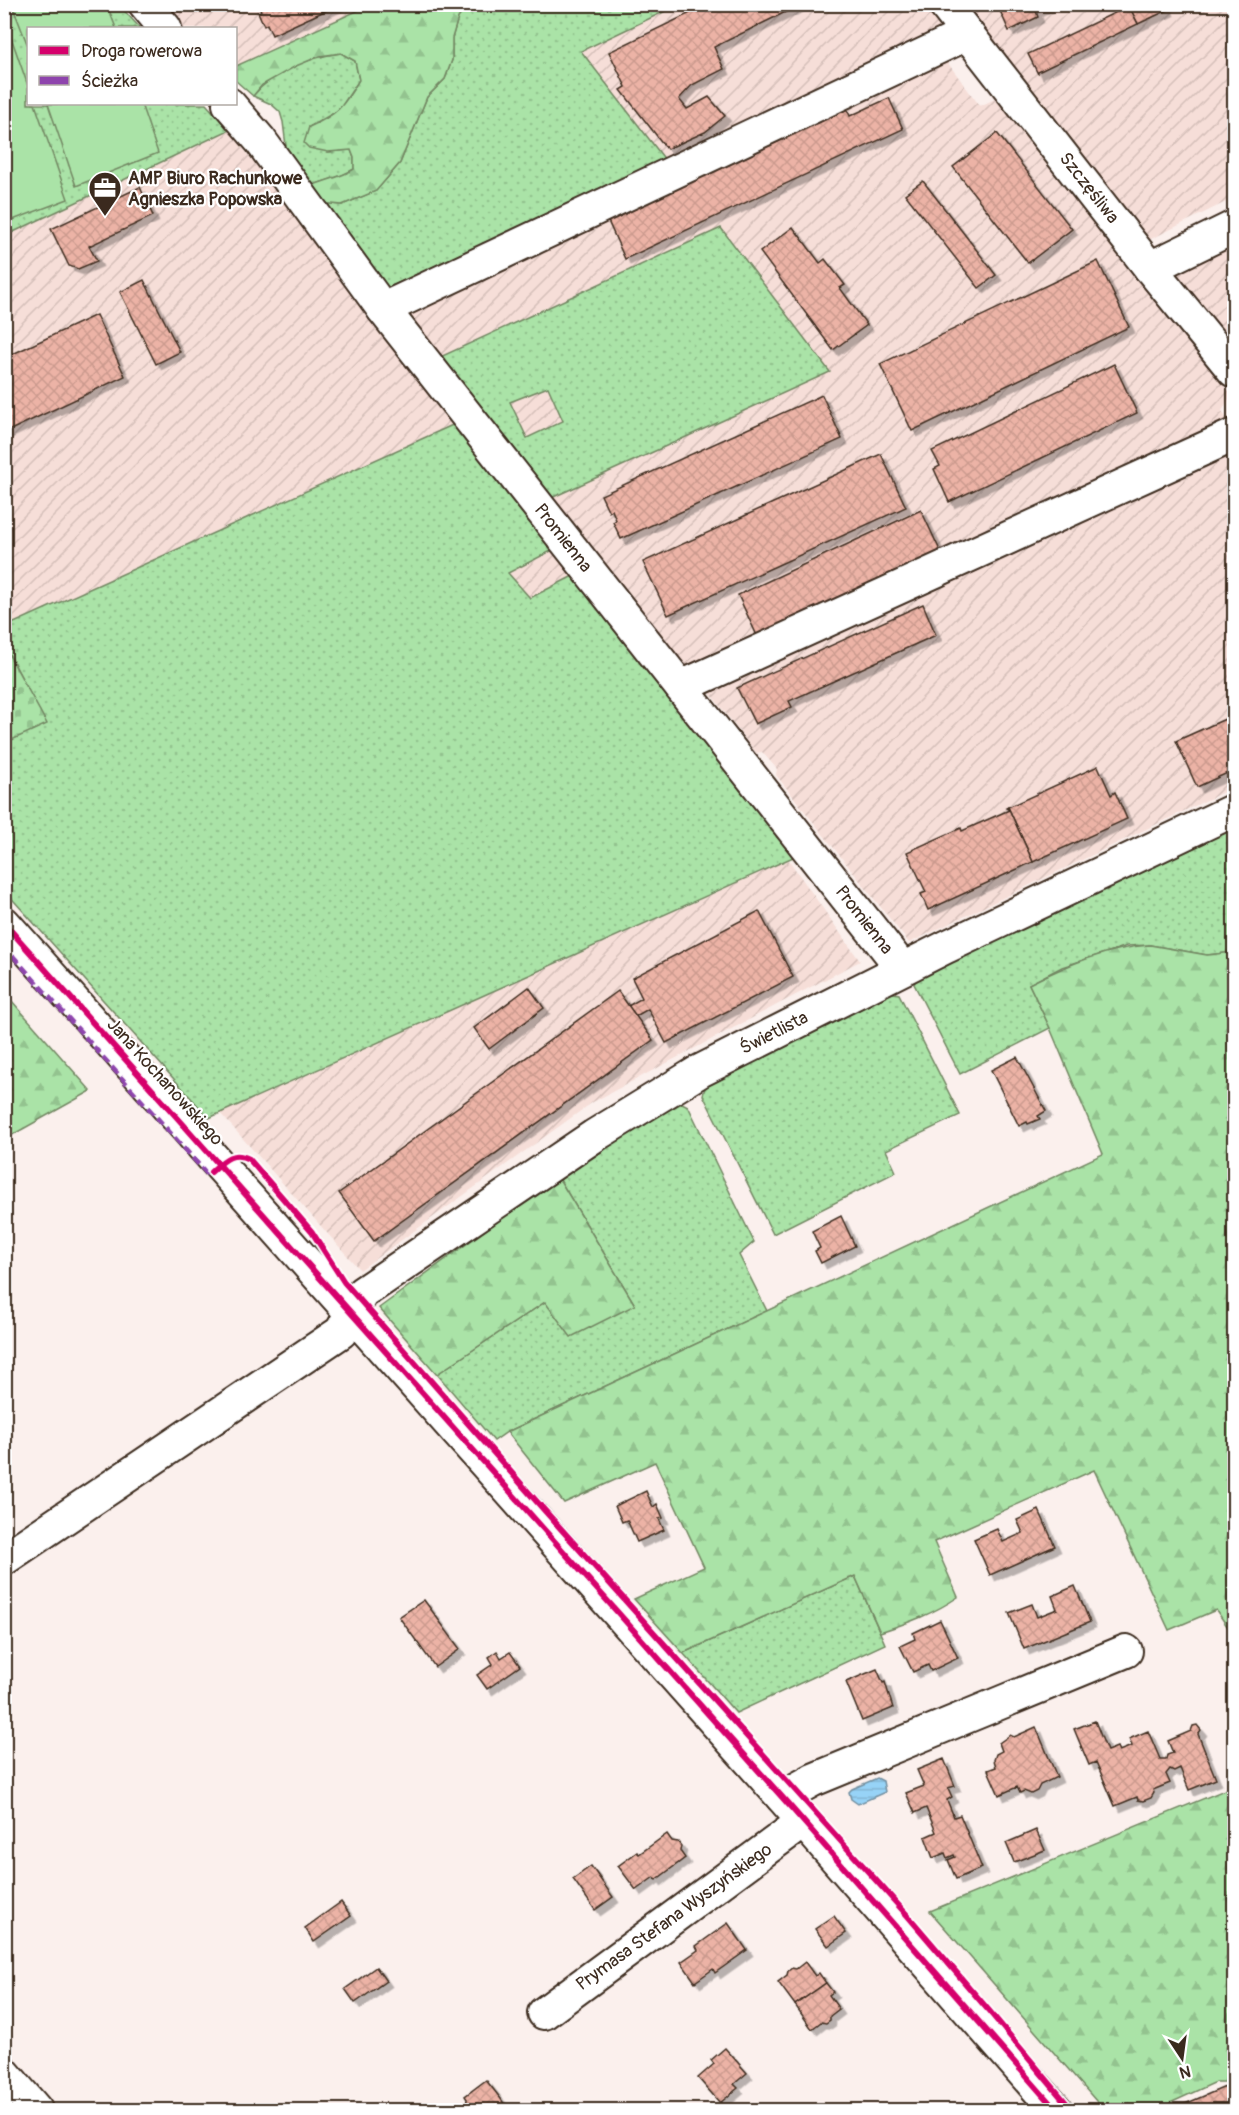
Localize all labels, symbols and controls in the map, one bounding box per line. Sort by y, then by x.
legend [27,27,237,105]
text: Droga rowerowa [81,40,202,63]
text: Ścieżka [81,70,138,93]
street label: Szczęśliwa [1054,148,1124,228]
place label: AMP Biuro Rachunkowe Agnieszka Popowska [128,167,303,211]
office icon: AMP Biuro Rachunkowe Agnieszka Popowska [87,170,123,217]
street label: Promienna [529,499,597,577]
street label: Promienna [830,881,898,959]
street label: Świetlista [736,1006,812,1060]
street label: Jana Kochanowskiego [102,1014,228,1151]
street label: Prymasa Stefana Wyszyńskiego [571,1838,777,1996]
north arrow [1152,2028,1212,2088]
text: N [1177,2061,1193,2083]

